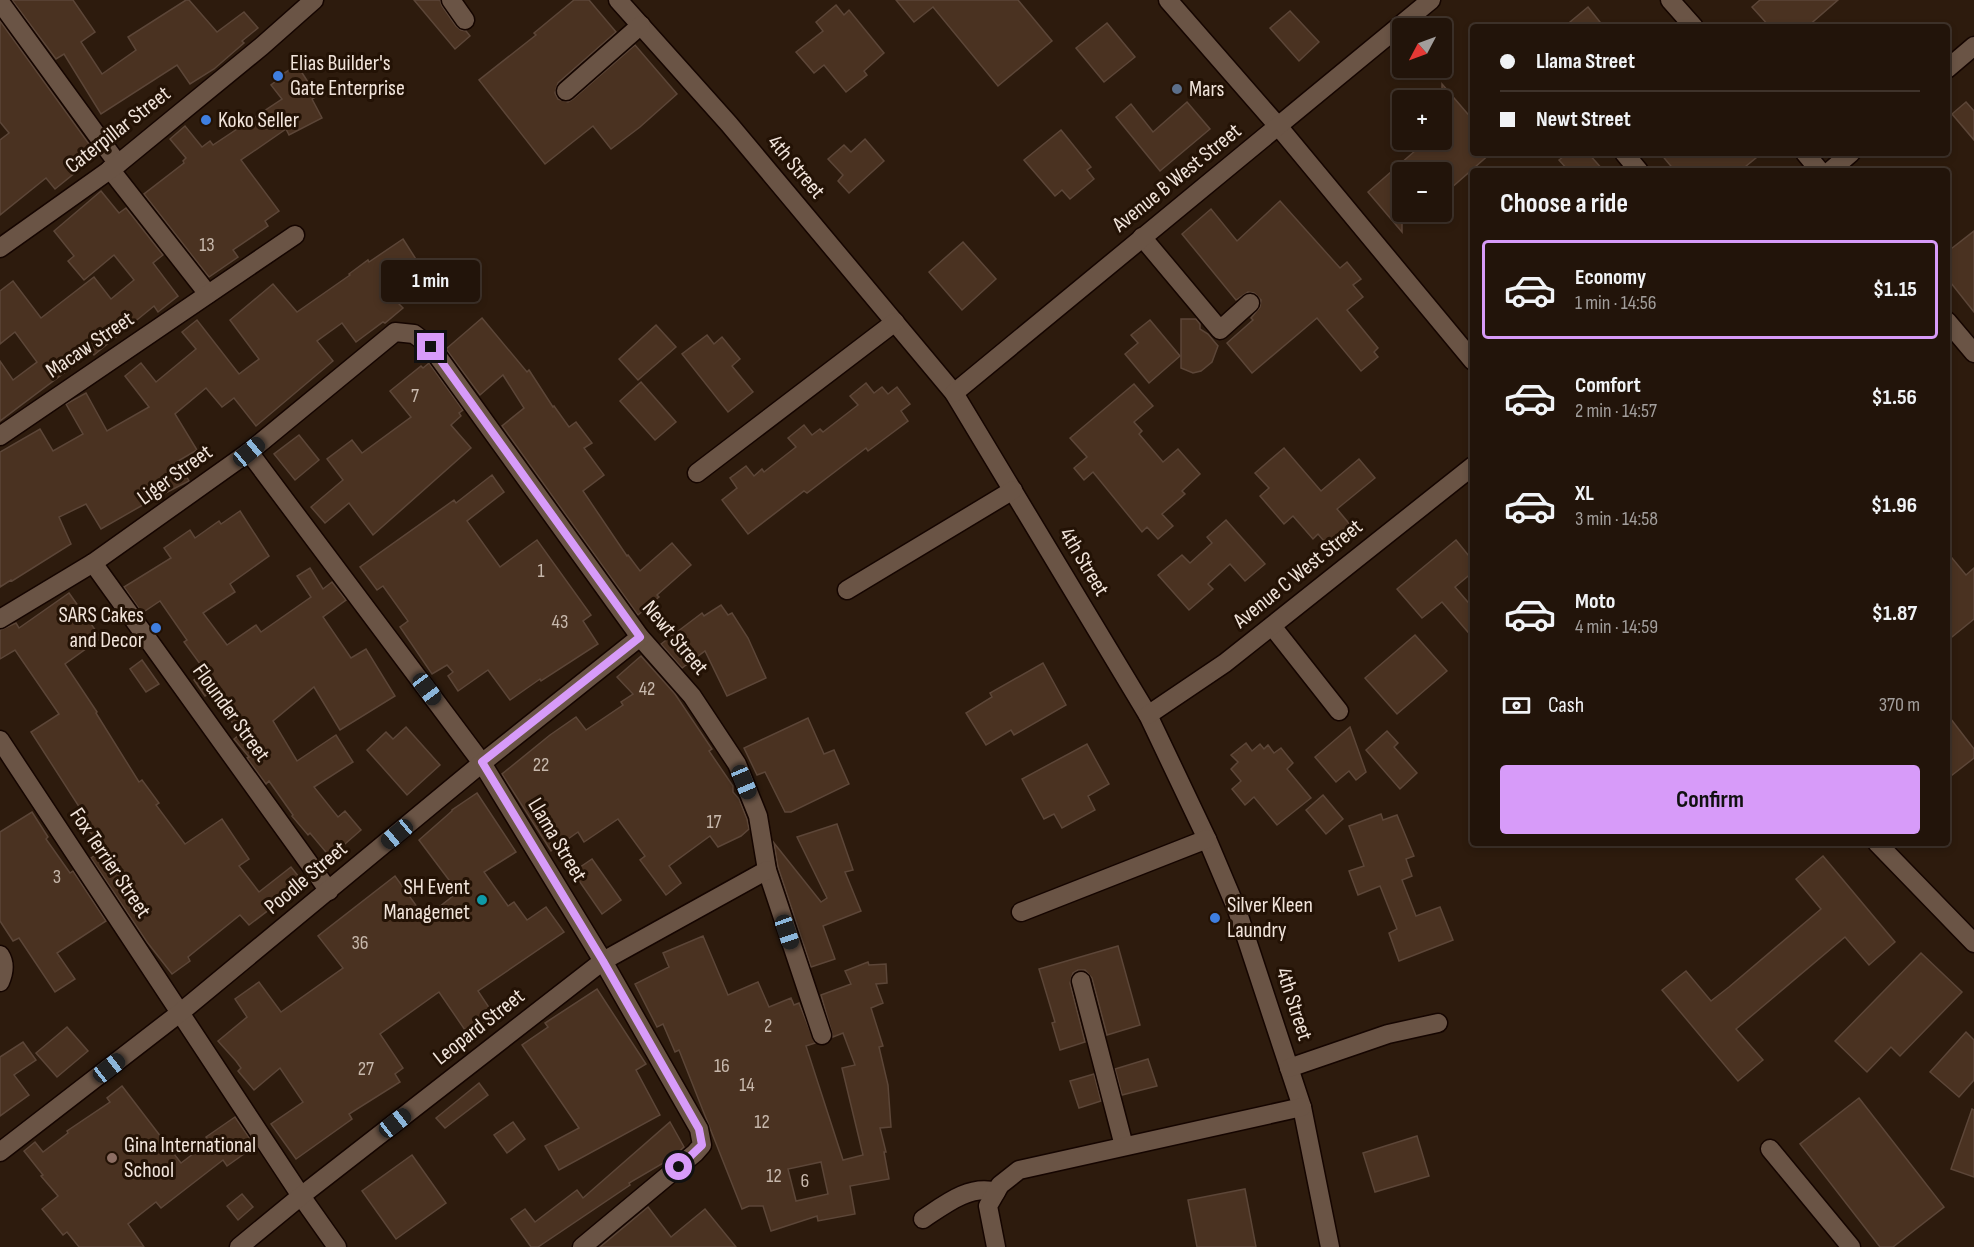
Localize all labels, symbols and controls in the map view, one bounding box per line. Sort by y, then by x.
north arrow [1392,18,1452,78]
map controls [1392,18,1452,222]
text: Llama Street [1536,48,1635,75]
place label: Elias Builder's Gate Enterprise [290,50,405,102]
marker: Elias Builder's Gate Enterprise [271,69,285,83]
place label: Mars [1189,76,1225,103]
street label: Caterpillar Street [60,80,176,180]
marker: Mars [1170,82,1184,96]
button: + [1392,90,1452,150]
text: Newt Street [1536,106,1631,133]
place label: Koko Seller [218,107,299,134]
marker: Koko Seller [199,113,213,127]
street label: Avenue B West Street [1106,118,1247,239]
street label: 4th Street [761,129,831,205]
button: − [1392,162,1452,222]
text: Choose a ride [1500,188,1628,220]
house number: 13 [199,233,215,257]
callout: 1 min [382,260,480,302]
icon: car [1503,263,1557,317]
text: Economy [1575,264,1646,291]
text: 1 min [412,269,449,293]
text: $1.15 [1873,276,1917,303]
text: 1 min · 14:56 [1575,291,1657,315]
street label: Macaw Street [41,306,140,384]
route end [417,333,444,360]
icon: car [1503,371,1557,425]
text: Comfort [1575,372,1641,399]
house number: 7 [411,384,419,408]
text: $1.56 [1872,384,1917,411]
text: 2 min · 14:57 [1575,399,1657,423]
car [229,434,269,470]
street label: Liger Street [132,439,218,511]
icon: car [1503,479,1557,533]
text: XL [1575,480,1594,507]
text: $1.96 [1871,492,1917,519]
text: 3 min · 14:58 [1575,507,1658,531]
street label: Avenue C West Street [1227,513,1368,635]
street label: 4th Street [1053,523,1115,601]
house number: 1 [538,559,545,583]
icon: car [1503,587,1557,641]
text: Moto [1575,588,1615,615]
street label: Newt Street [636,595,714,681]
text: $1.87 [1872,600,1917,627]
place label: SARS Cakes and Decor [59,602,144,654]
house number: 43 [552,610,568,634]
text: 4 min · 14:59 [1575,615,1658,639]
marker: SARS Cakes and Decor [149,621,163,635]
street label: Flounder Street [186,659,276,767]
car [409,669,445,709]
house number: 42 [639,677,655,701]
icon: cash [1500,689,1533,722]
text: Cash [1548,692,1584,719]
text: 370 m [1879,693,1920,717]
house number: 22 [533,753,549,777]
car [729,762,759,802]
button: Confirm [1500,765,1920,834]
street label: Llama Street [521,793,593,887]
street label: Fox Terrier Street [63,803,157,923]
house number: 17 [707,810,721,834]
car [377,816,417,852]
street label: Poodle Street [259,835,353,920]
house number: 3 [53,865,61,889]
place label: SH Event Managemet [383,874,470,926]
place label: Silver Kleen Laundry [1227,892,1313,944]
marker: SH Event Managemet [475,893,489,907]
marker: Silver Kleen Laundry [1208,911,1222,925]
car [773,912,801,952]
house number: 36 [351,931,369,955]
street label: 4th Street [1270,964,1319,1044]
street label: Leopard Street [428,983,530,1071]
house number: 2 [764,1014,772,1038]
car [89,1050,129,1086]
house number: 16 [714,1054,730,1078]
house number: 27 [358,1057,374,1081]
house number: 14 [739,1073,755,1097]
car [375,1105,415,1141]
house number: 12 [754,1110,770,1134]
place label: Gina International School [124,1132,256,1184]
marker: Gina International School [105,1151,119,1165]
route start [665,1153,692,1180]
house number: 12 [766,1164,782,1188]
house number: 6 [801,1169,809,1193]

